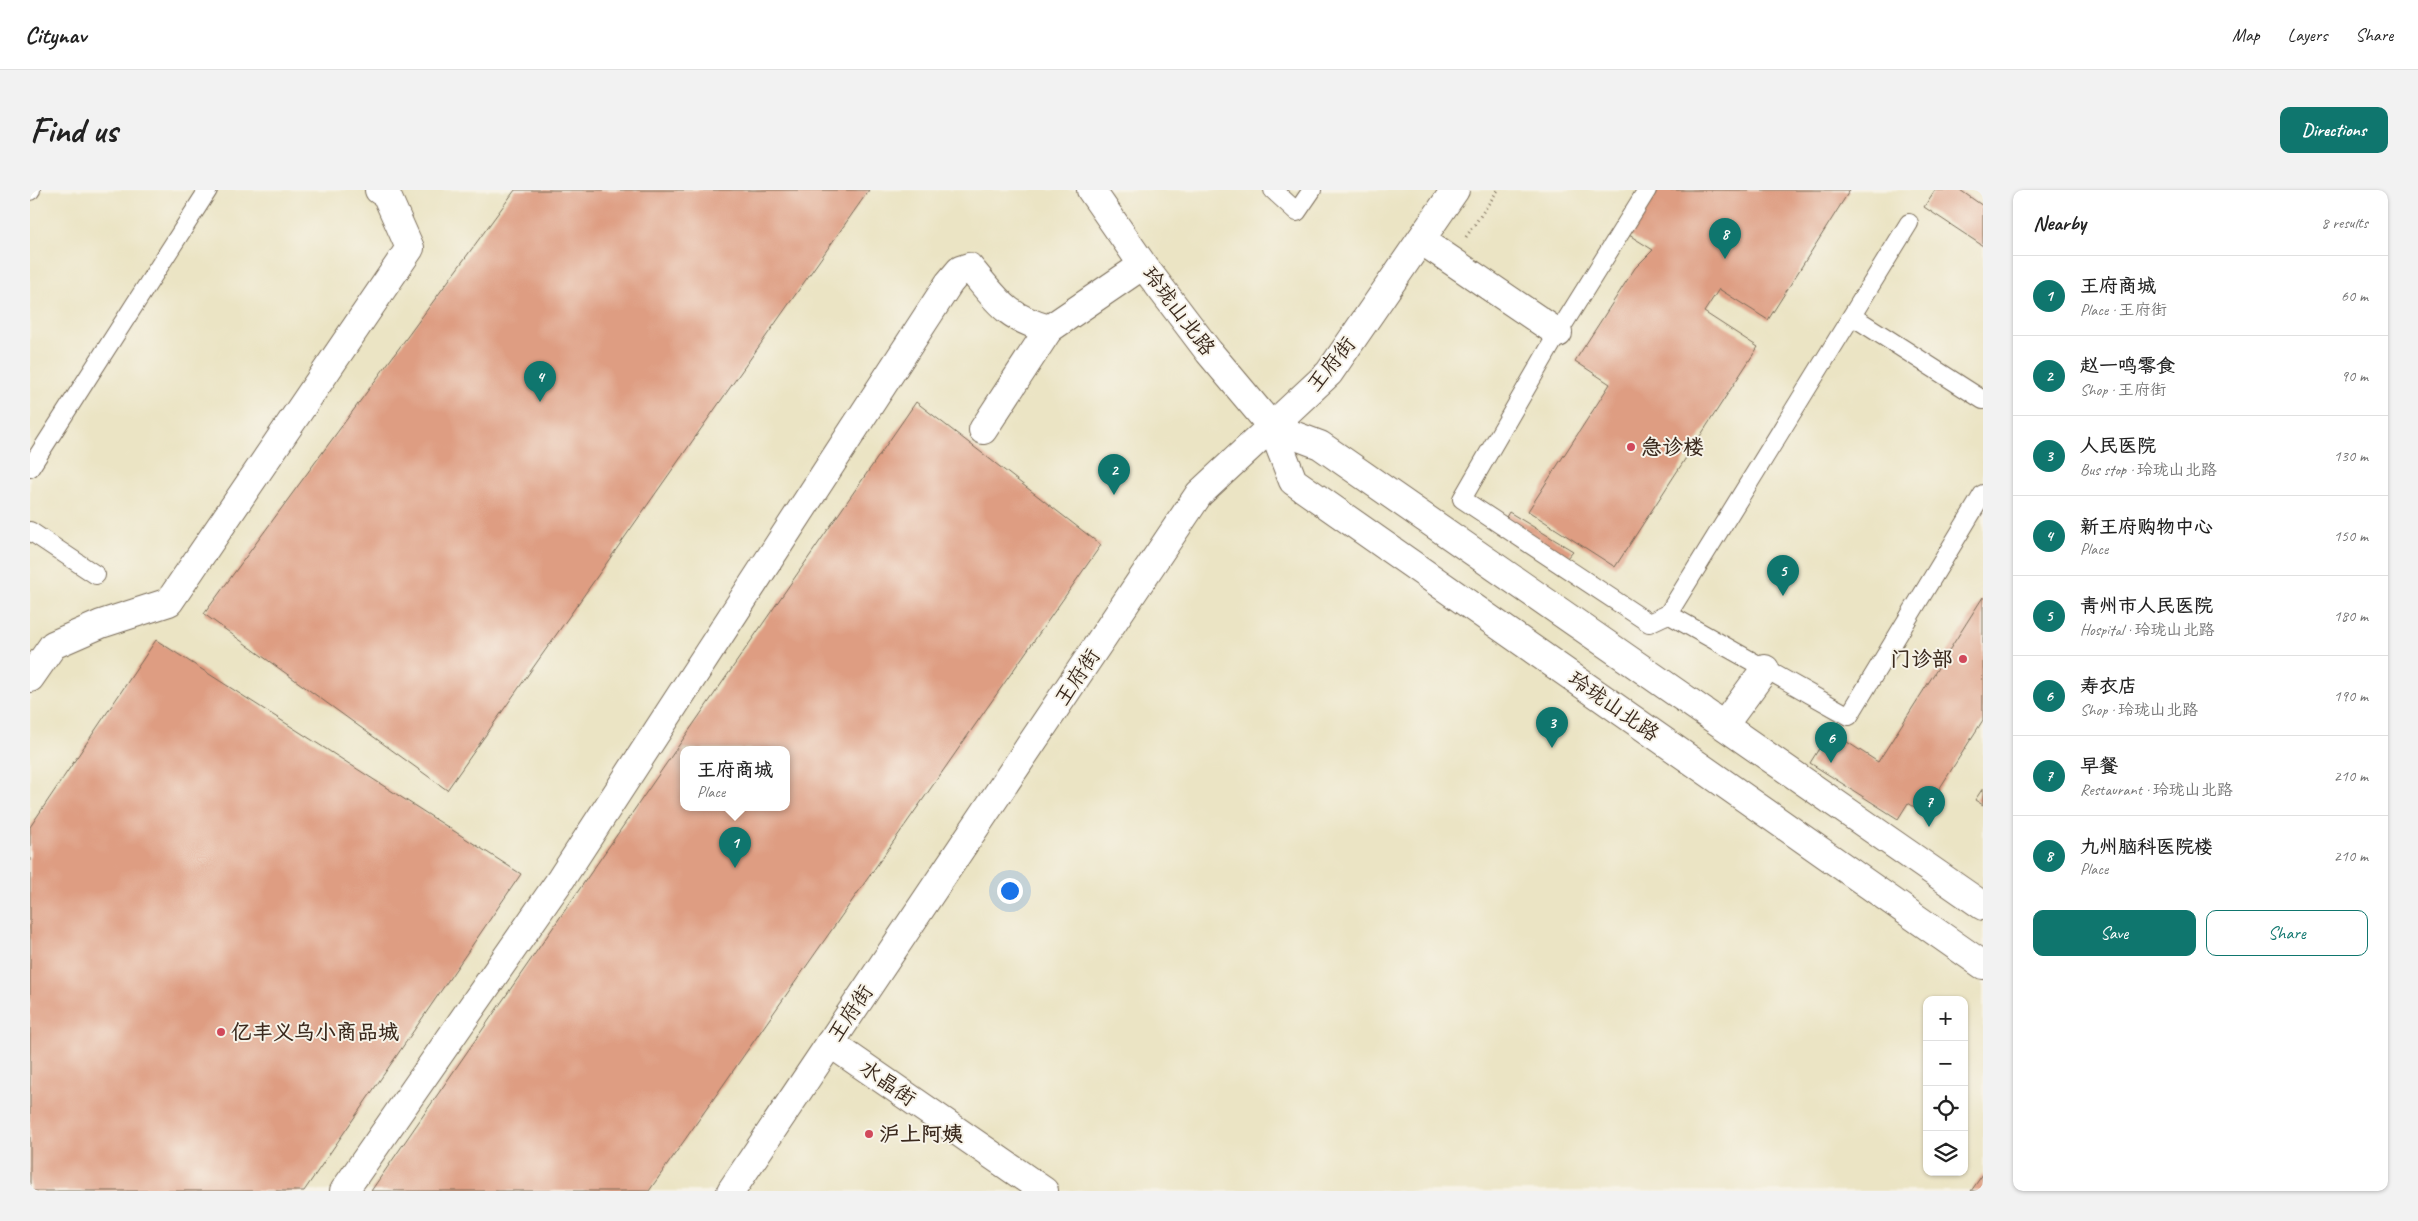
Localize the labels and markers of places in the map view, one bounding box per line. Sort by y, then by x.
pin: 8 [1709,218,1741,259]
pin: 4 [524,361,556,402]
place label: 急诊楼 [1641,434,1704,460]
marker: 急诊楼 [1625,441,1637,453]
pin: 2 [1098,454,1130,495]
pin: 5 [1767,555,1799,596]
place label: 门诊部 [1890,646,1953,672]
marker: 门诊部 [1957,653,1969,665]
pin: 3 [1536,707,1568,748]
pin: 6 [1815,722,1847,763]
pin: 7 [1913,786,1945,827]
pin: 1 [719,827,751,868]
place label: 亿丰义乌小商品城 [231,1019,399,1045]
marker: 亿丰义乌小商品城 [215,1026,227,1038]
place label: 沪上阿姨 [879,1121,963,1147]
marker: 沪上阿姨 [863,1128,875,1140]

